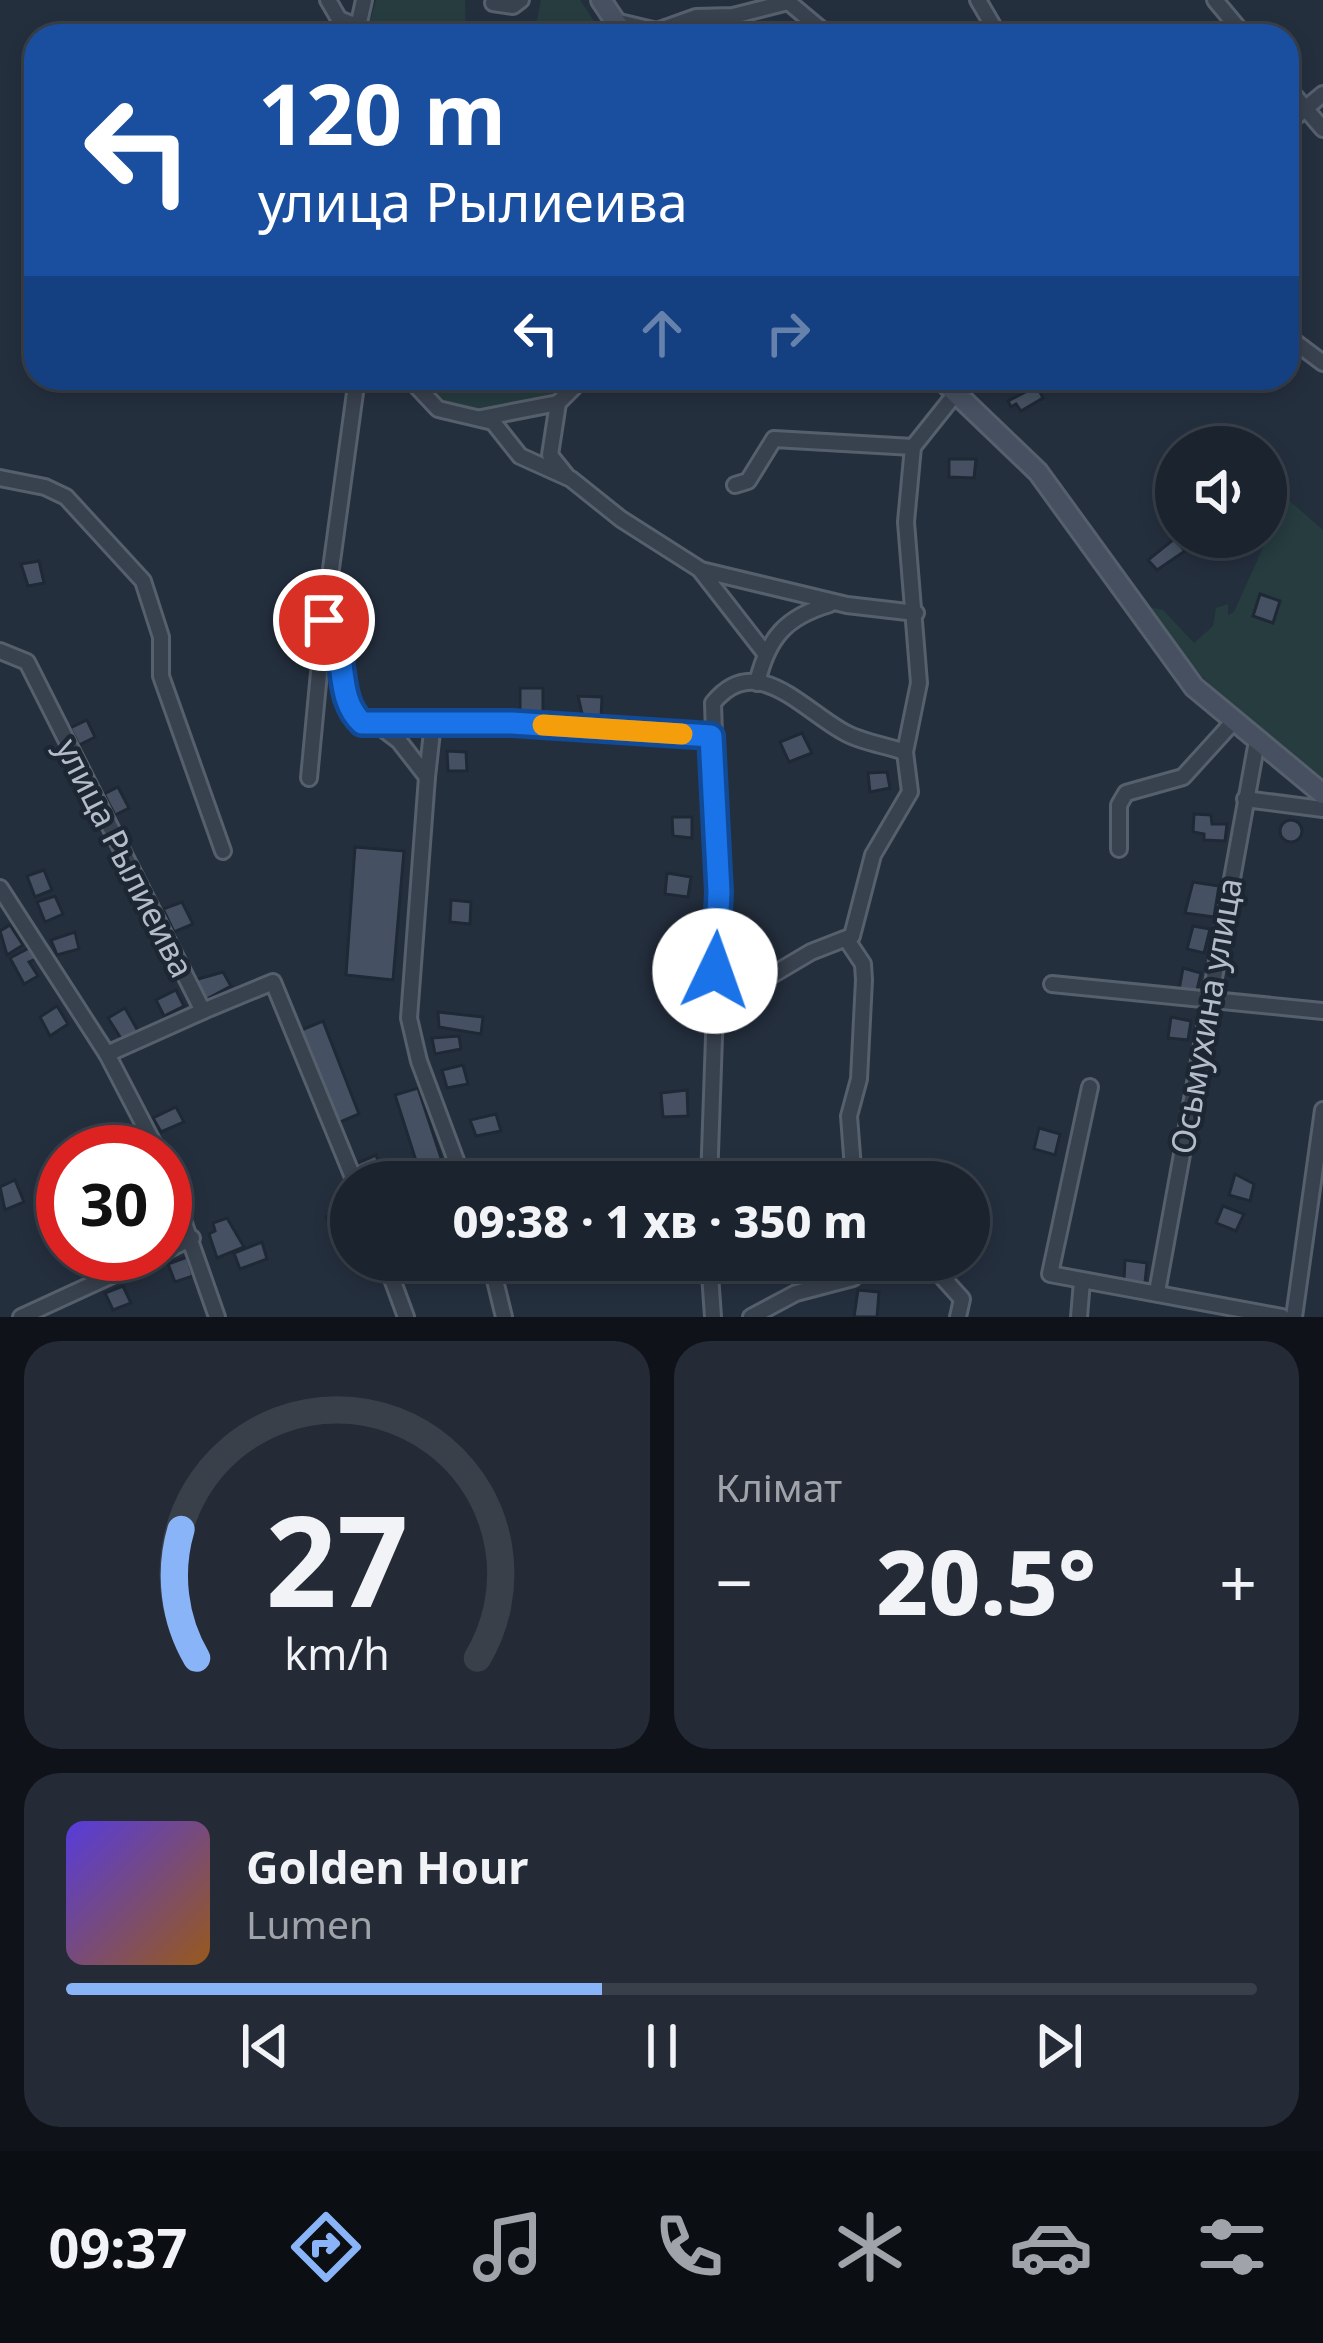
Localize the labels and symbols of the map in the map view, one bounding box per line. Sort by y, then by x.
pin [273,569,375,671]
street label: улица Рылиеива [46,731,205,985]
street label: Осьмухина улица [1159,874,1252,1158]
position arrow [652,908,778,1034]
speed limit sign: 30 [36,1125,192,1281]

